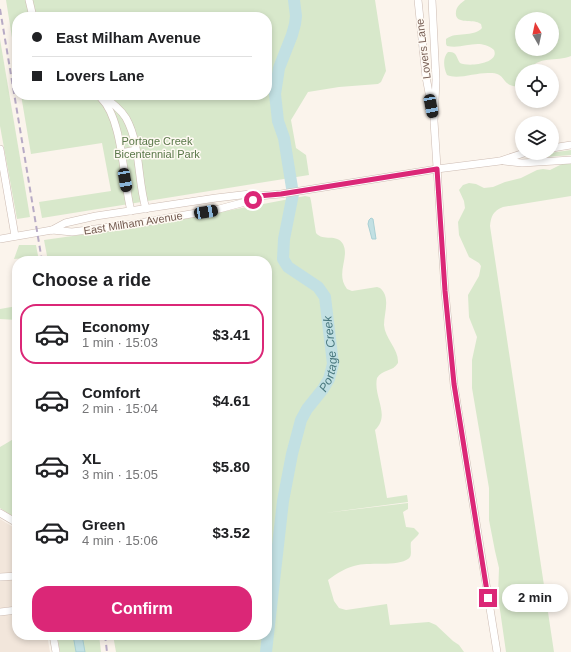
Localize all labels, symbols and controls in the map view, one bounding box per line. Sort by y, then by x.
north arrow [515,12,559,56]
map controls [515,12,559,160]
street label: Lovers Lane [413,18,433,80]
text: East Milham Avenue [56,29,201,46]
button: locate [515,64,559,108]
text: Lovers Lane [56,67,144,84]
car [423,93,439,119]
button: layers [515,116,559,160]
park label: Portage Creek Bicentennial Park [114,135,200,160]
car [117,167,133,193]
route start [244,191,262,209]
car [193,204,219,220]
street label: East Milham Avenue [83,209,183,237]
text: Choose a ride [32,270,151,290]
water label: Portage Creek [316,314,340,394]
icon: car [34,316,70,352]
text: Economy [82,318,150,335]
text: $3.41 [212,326,250,343]
text: 1 min · 15:03 [82,335,158,350]
icon: car [34,382,70,418]
text: Comfort [82,384,140,401]
text: $4.61 [212,392,250,409]
text: 2 min · 15:04 [82,401,158,416]
icon: car [34,448,70,484]
text: XL [82,450,101,467]
text: $5.80 [212,458,250,475]
text: 3 min · 15:05 [82,467,158,482]
icon: car [34,514,70,550]
text: Green [82,516,125,533]
text: $3.52 [212,524,250,541]
text: 4 min · 15:06 [82,533,158,548]
callout: 2 min [502,584,568,612]
button: Confirm [32,586,252,632]
route end [479,589,497,607]
text: 2 min [518,590,552,605]

